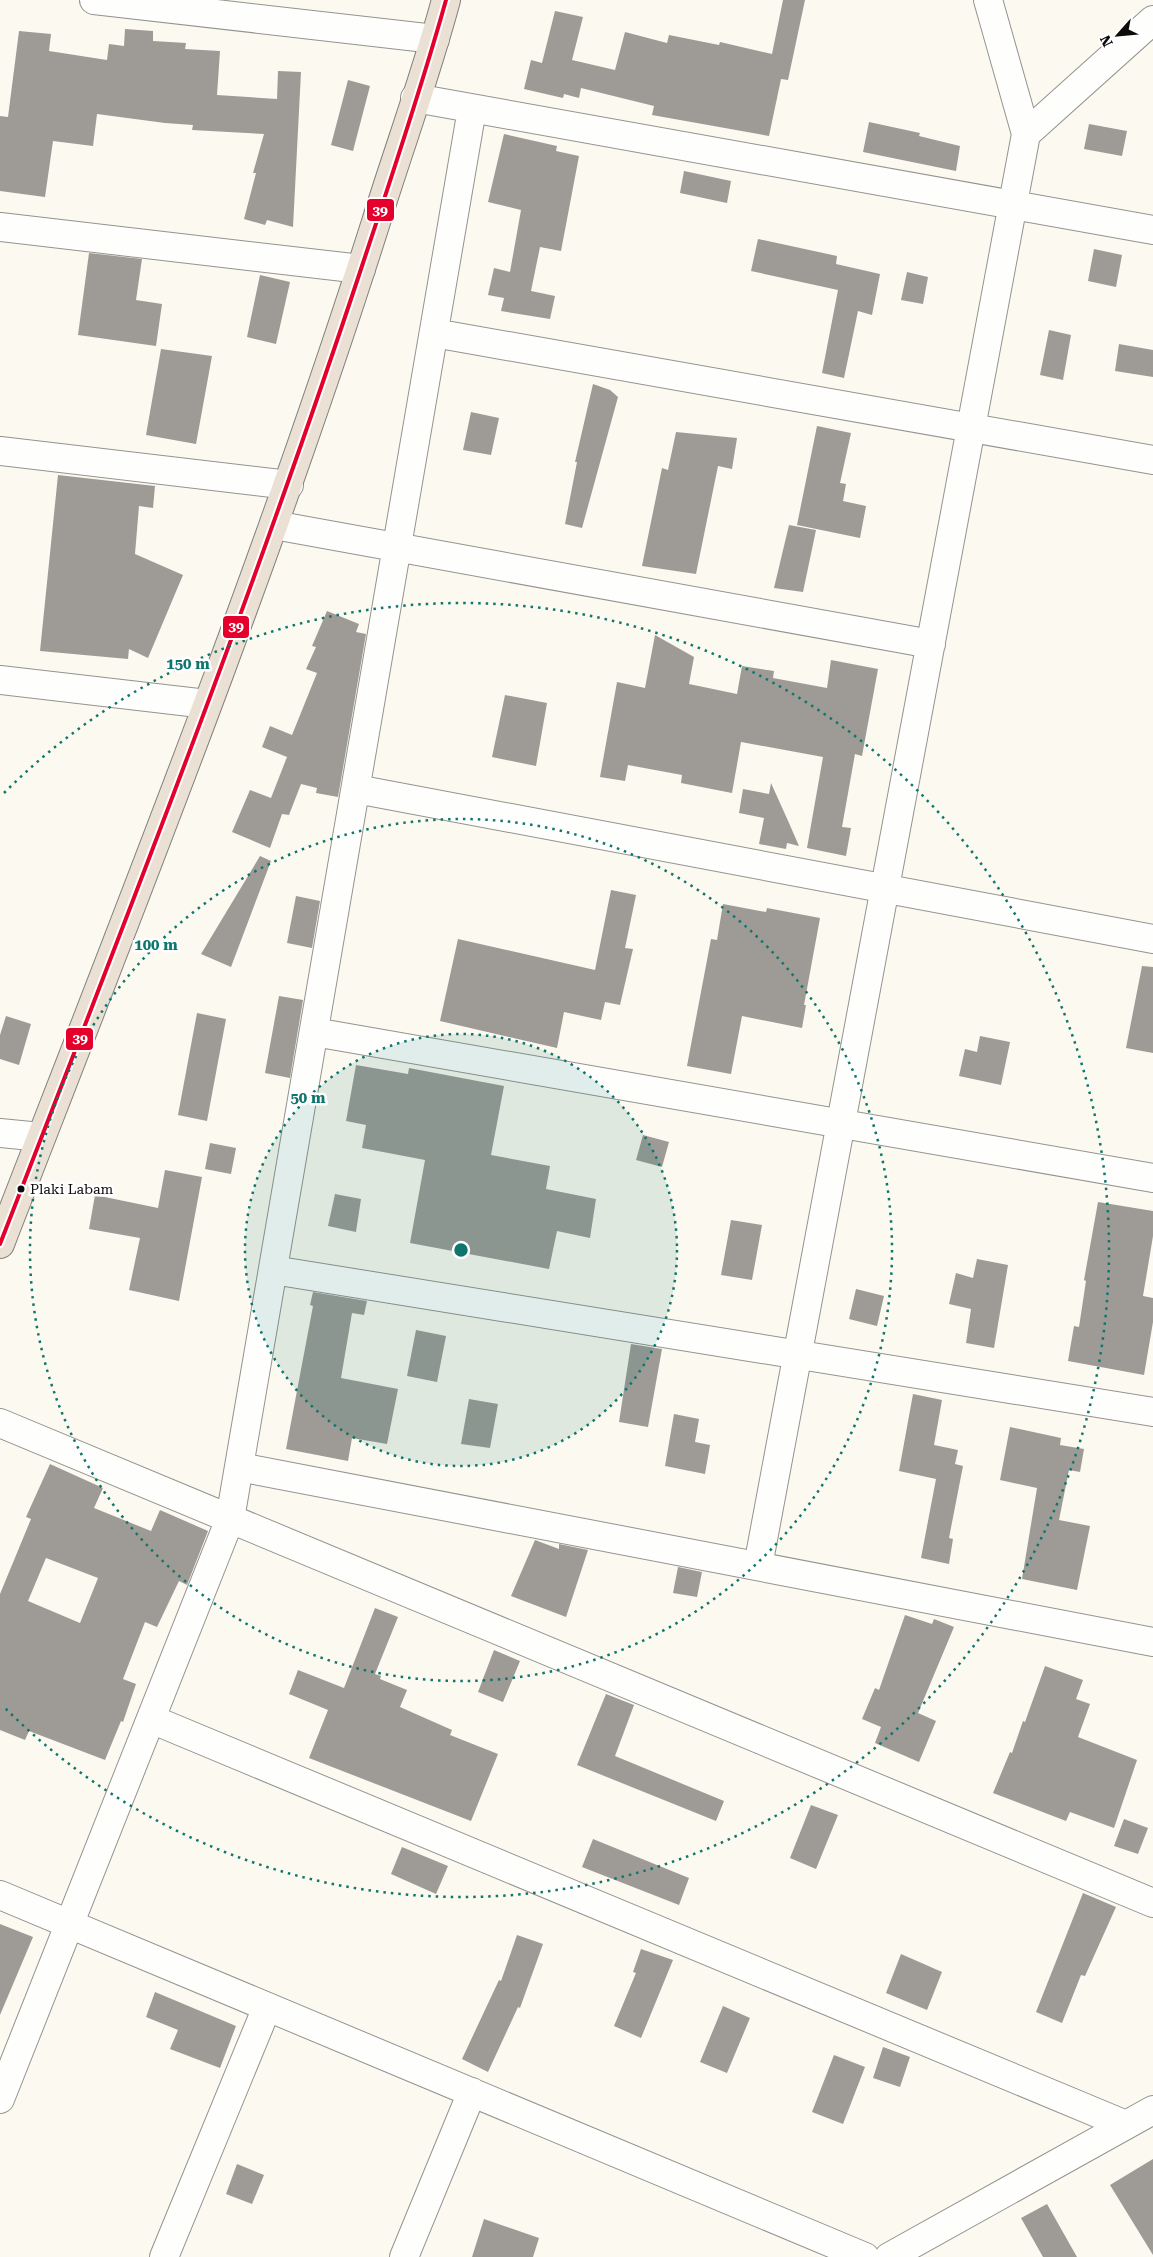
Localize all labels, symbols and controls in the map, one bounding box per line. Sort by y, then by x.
north arrow [1093,10,1143,60]
text: N [1097,32,1116,49]
line badge: 39 [366,198,395,222]
text: 39 [372,202,388,218]
line badge: 39 [222,615,250,639]
text: 39 [228,618,244,634]
text: 150 m [166,655,210,673]
text: 100 m [134,936,178,954]
line badge: 39 [65,1027,94,1051]
text: 39 [72,1030,88,1046]
text: 50 m [290,1089,326,1107]
place label: Plaki Labam [30,1181,114,1197]
marker: Plaki Labam [16,1184,26,1194]
centre of rings [452,1241,470,1259]

